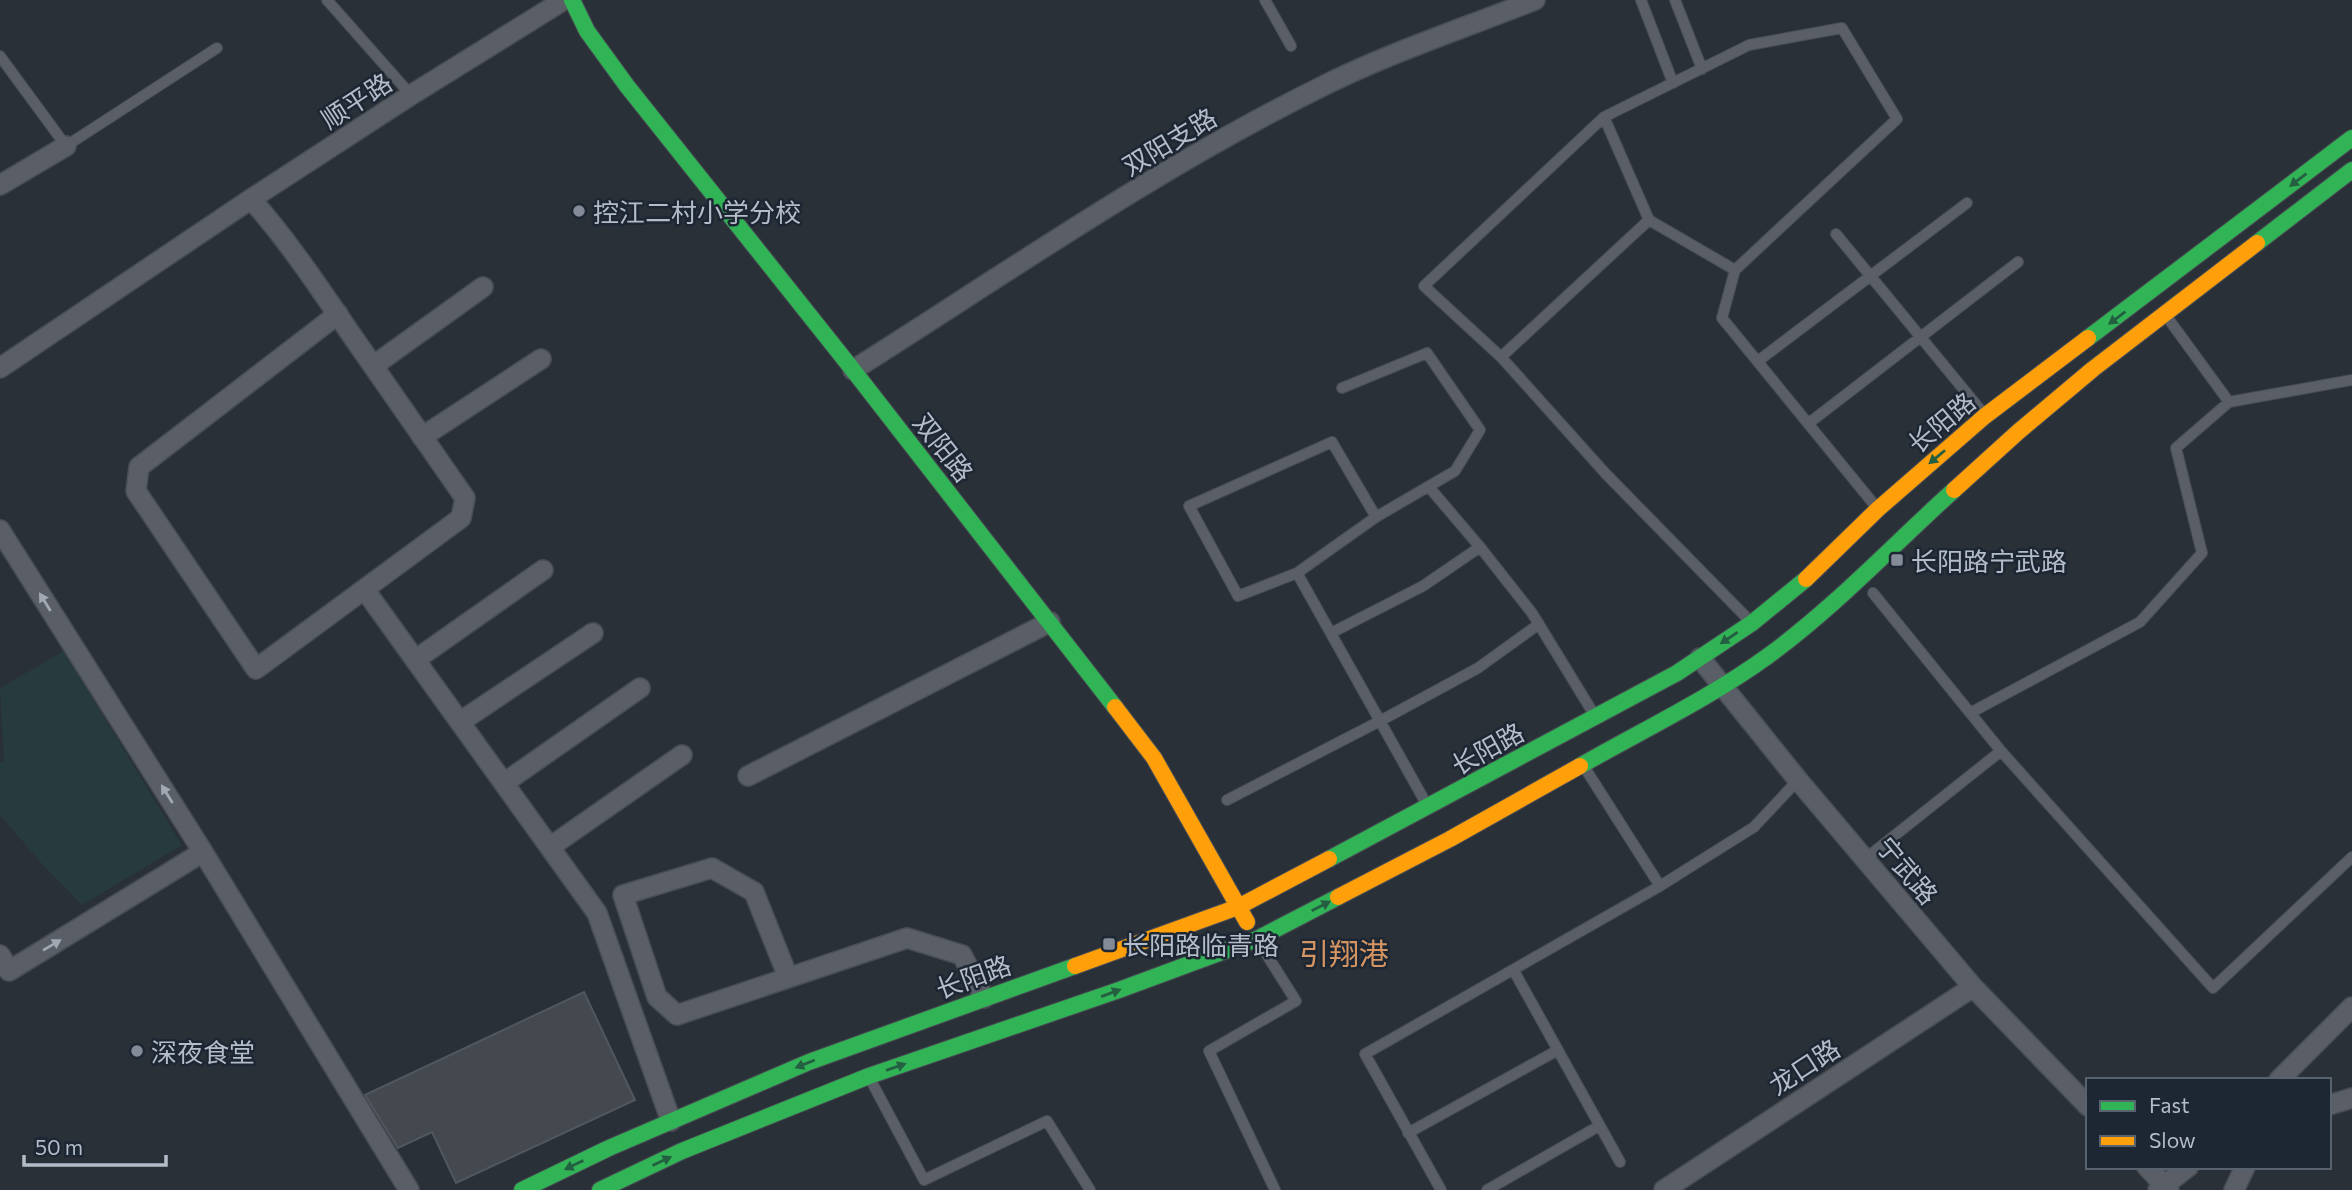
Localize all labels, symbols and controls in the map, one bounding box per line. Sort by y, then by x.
street label: 顺平路 [315,66,397,134]
street label: 双阳支路 [1116,101,1222,181]
one-way arrow [2289,172,2307,186]
place label: 控江二村小学分校 [593,196,801,227]
marker: 控江二村小学分校 [571,203,587,219]
one-way arrow [2108,310,2126,324]
street label: 长阳路 [1901,385,1981,459]
street label: 双阳路 [908,407,980,487]
one-way arrow [1928,449,1946,465]
place label: 长阳路宁武路 [1911,545,2067,576]
marker: 长阳路宁武路 [1889,552,1905,568]
one-way arrow [39,592,52,612]
one-way arrow [1719,632,1739,645]
street label: 长阳路 [1445,716,1529,780]
one-way arrow [160,785,173,804]
street label: 宁武路 [1871,830,1945,910]
one-way arrow [1311,900,1331,912]
place label: 长阳路临青路 [1123,929,1279,960]
district label: 引翔港 [1299,934,1389,971]
marker: 长阳路临青路 [1101,936,1117,952]
one-way arrow [43,938,62,951]
street label: 长阳路 [931,948,1015,1004]
one-way arrow [1100,987,1121,998]
street label: 龙口路 [1763,1032,1845,1100]
place label: 深夜食堂 [151,1036,255,1067]
marker: 深夜食堂 [129,1043,145,1059]
one-way arrow [794,1059,815,1070]
one-way arrow [885,1061,906,1072]
legend [2086,1078,2331,1169]
text: Fast [2149,1092,2190,1117]
scale bar [24,1124,166,1168]
text: Slow [2149,1127,2196,1152]
text: 50 m [35,1134,83,1159]
one-way arrow [652,1155,672,1167]
one-way arrow [564,1159,584,1171]

